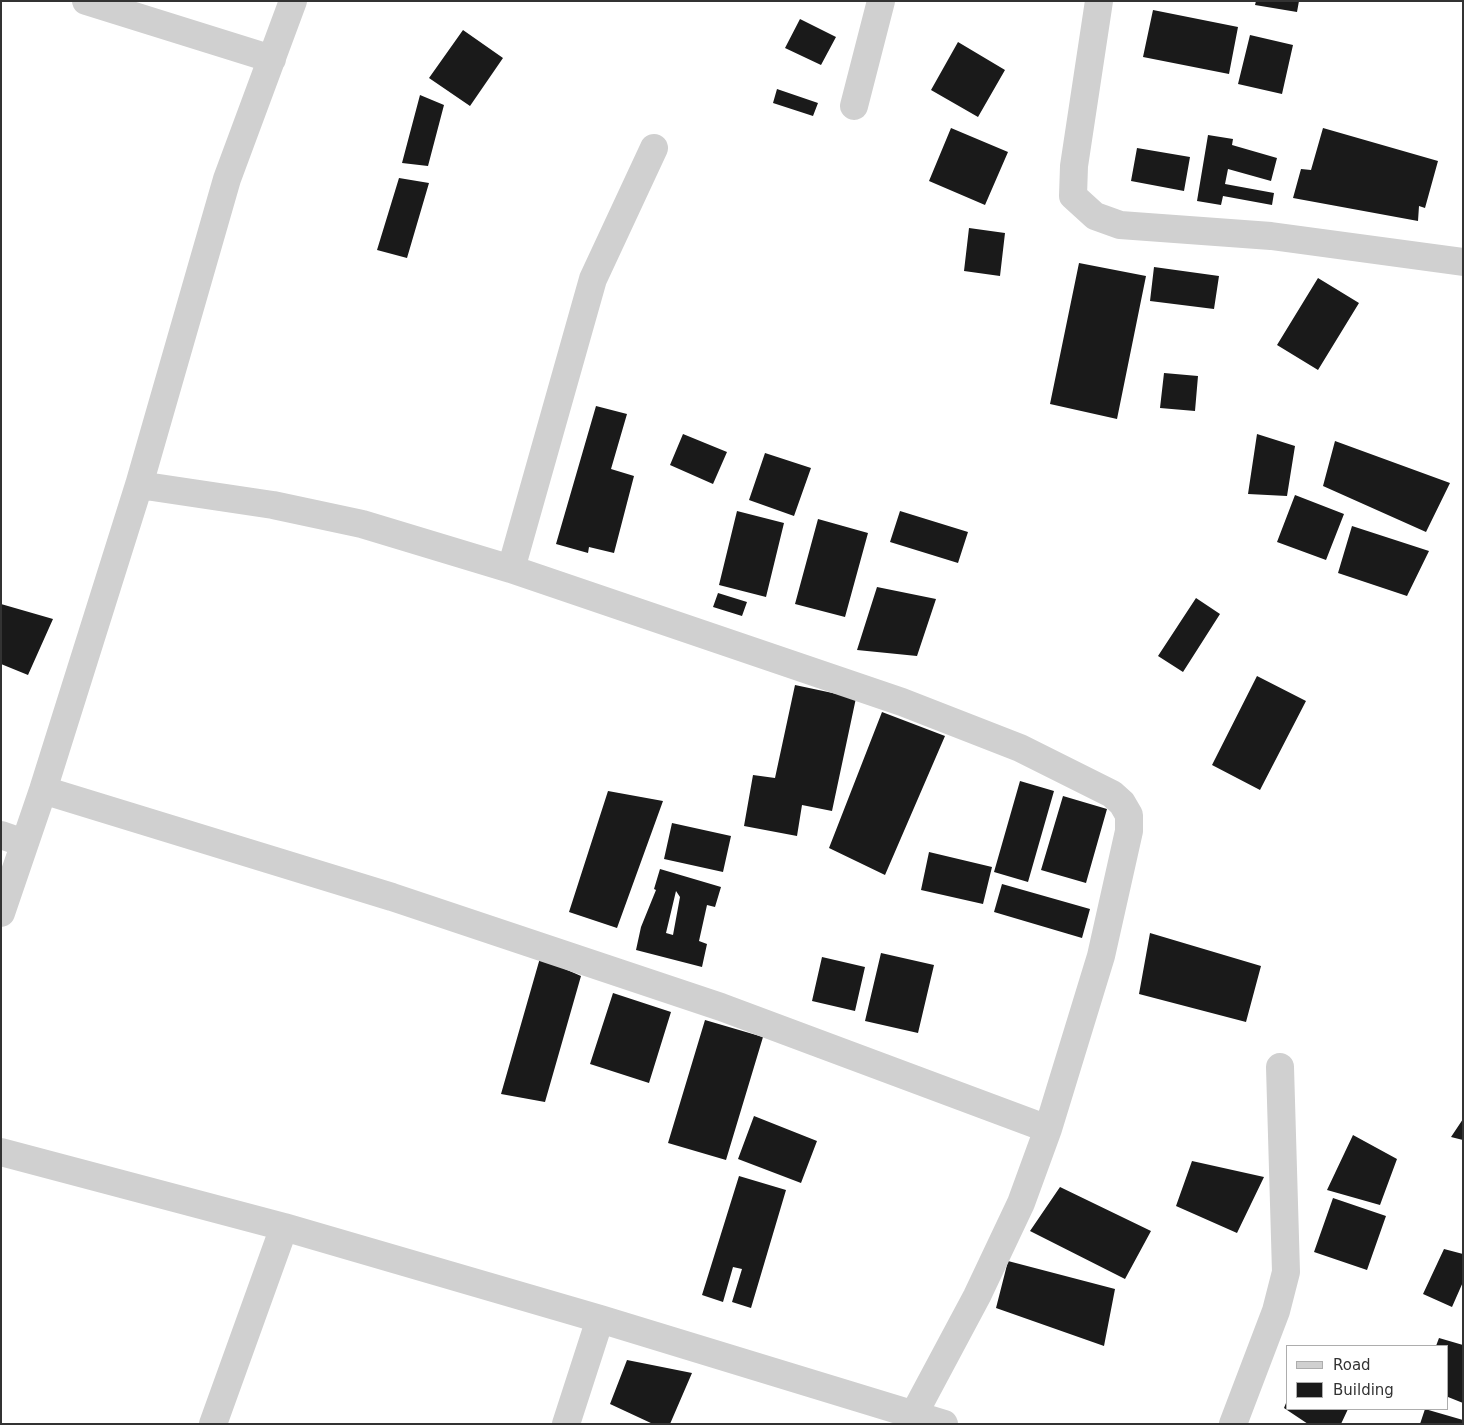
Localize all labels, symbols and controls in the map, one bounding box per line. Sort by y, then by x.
legend [1286,1345,1449,1410]
text: Road [1333,1356,1371,1374]
text: Building [1333,1381,1394,1399]

